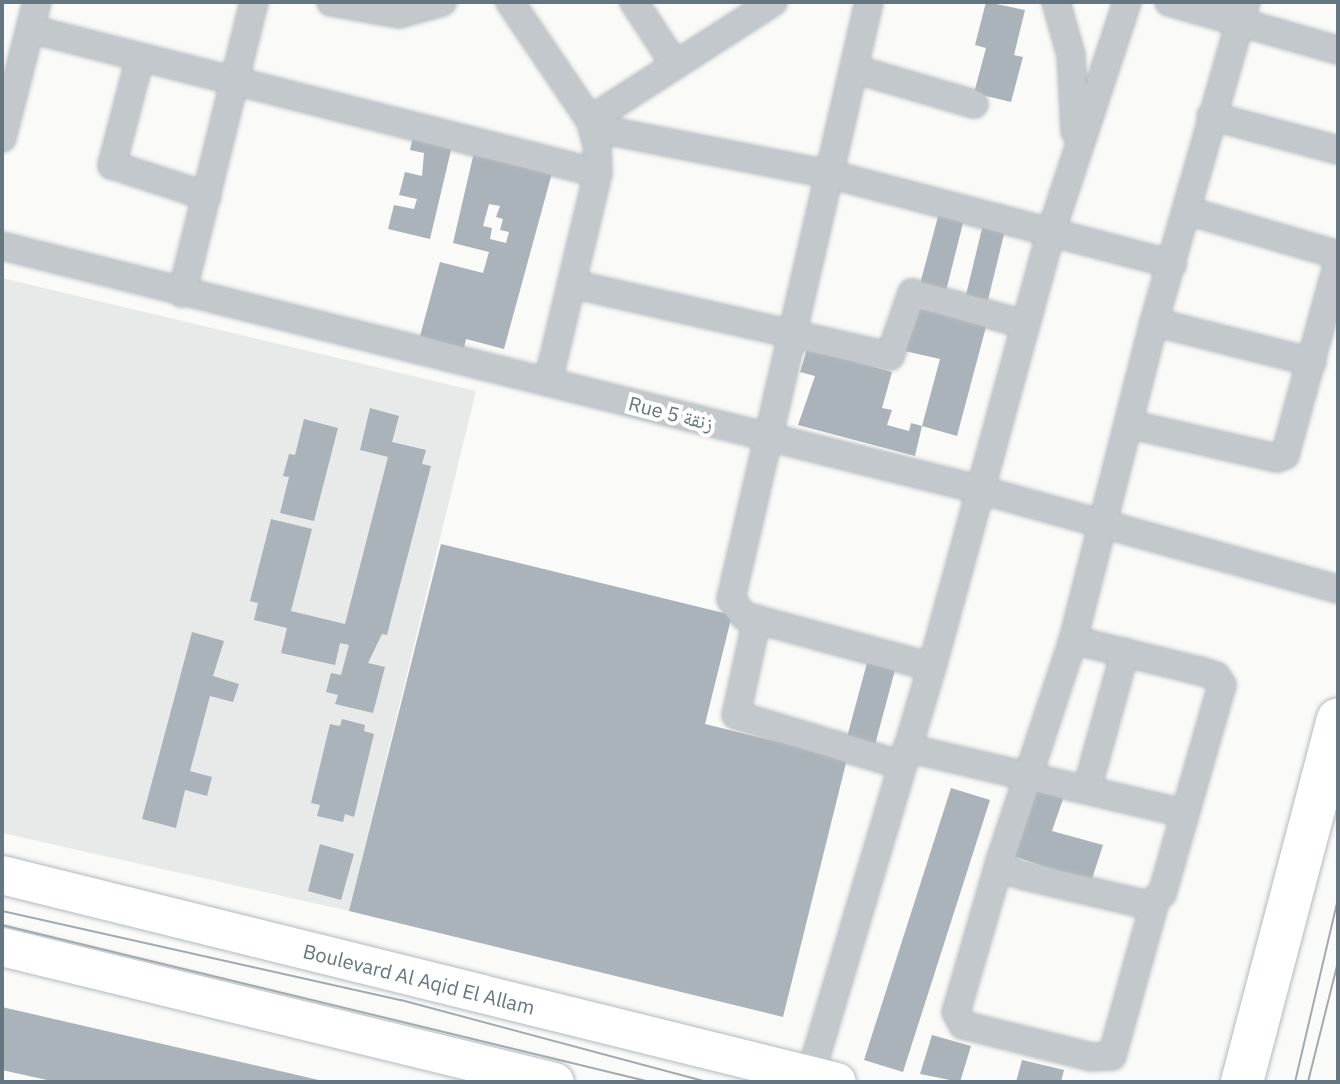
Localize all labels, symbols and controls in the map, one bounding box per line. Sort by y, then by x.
street label: Rue 5 زنقة [626,391,716,435]
street label: Boulevard Al Aqid El Allam [301,939,537,1019]

